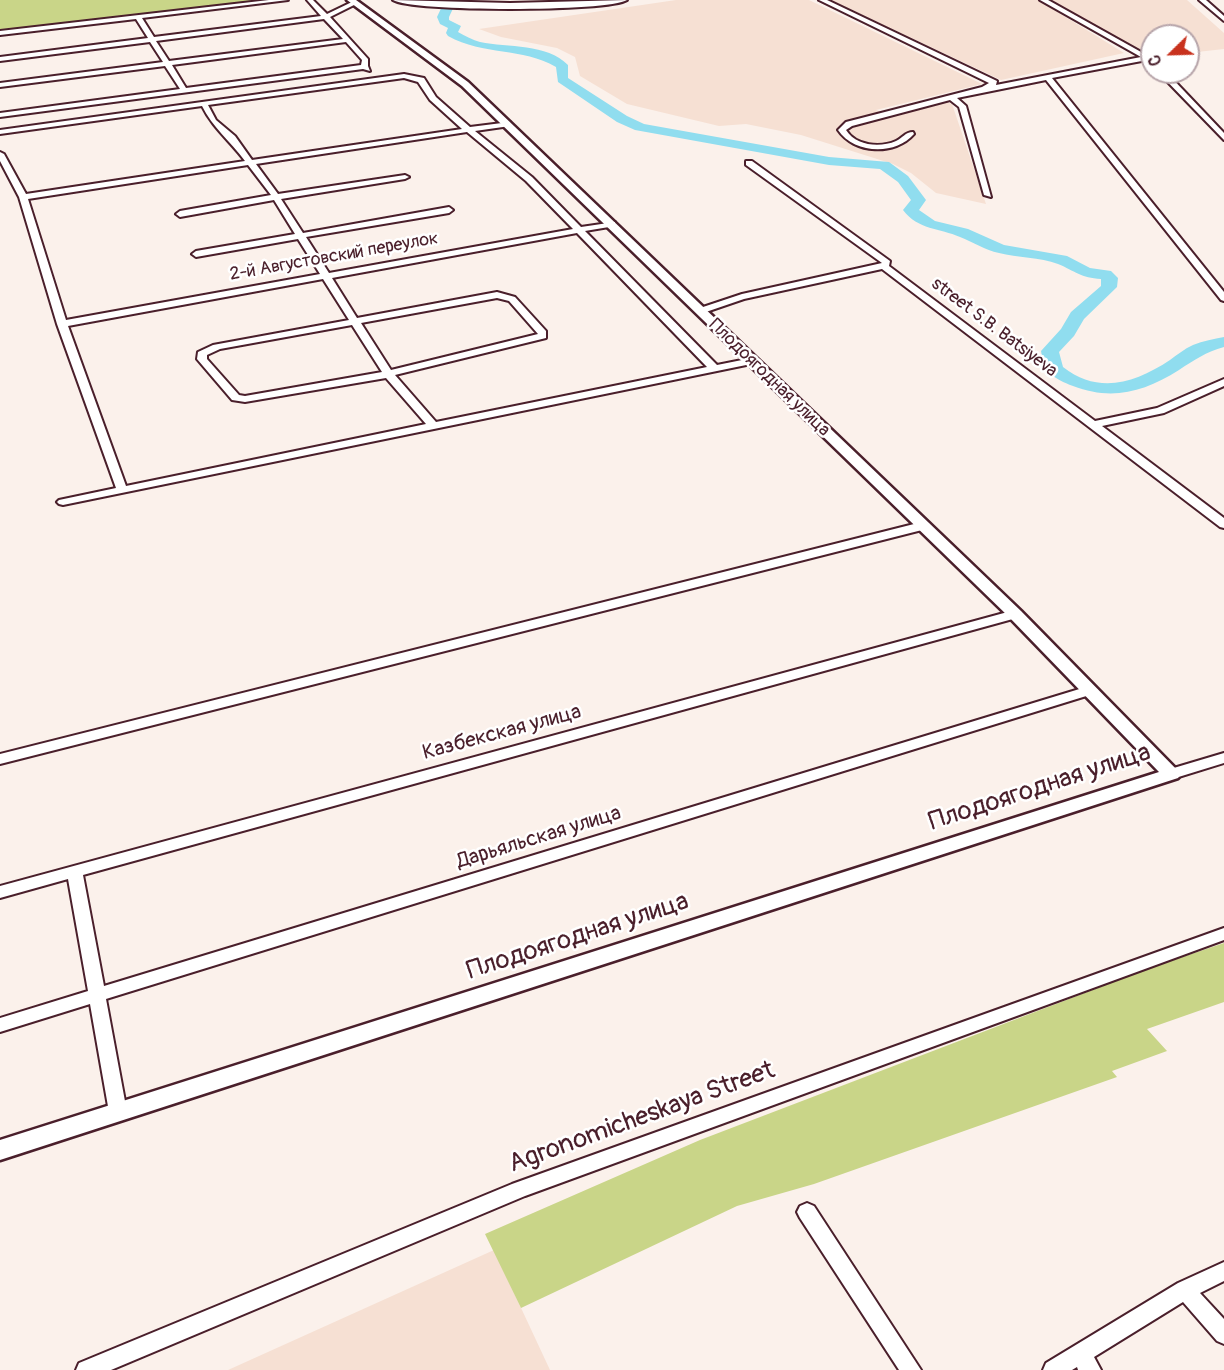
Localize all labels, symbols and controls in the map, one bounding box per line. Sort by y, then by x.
north arrow [1140,24,1200,84]
text: С [1144,52,1166,69]
street label: 2-й Августовский переулок [228,228,440,286]
street label: street S.B. Batsiyeva [927,274,1061,382]
street label: Плодоягодная улица [704,315,834,441]
street label: Казбекская улица [420,700,584,766]
street label: Плодоягодная улица [925,737,1155,839]
street label: Дарьяльская улица [454,801,624,875]
street label: Плодоягодная улица [463,886,693,988]
street label: Agronomicheskaya Street [505,1055,779,1181]

